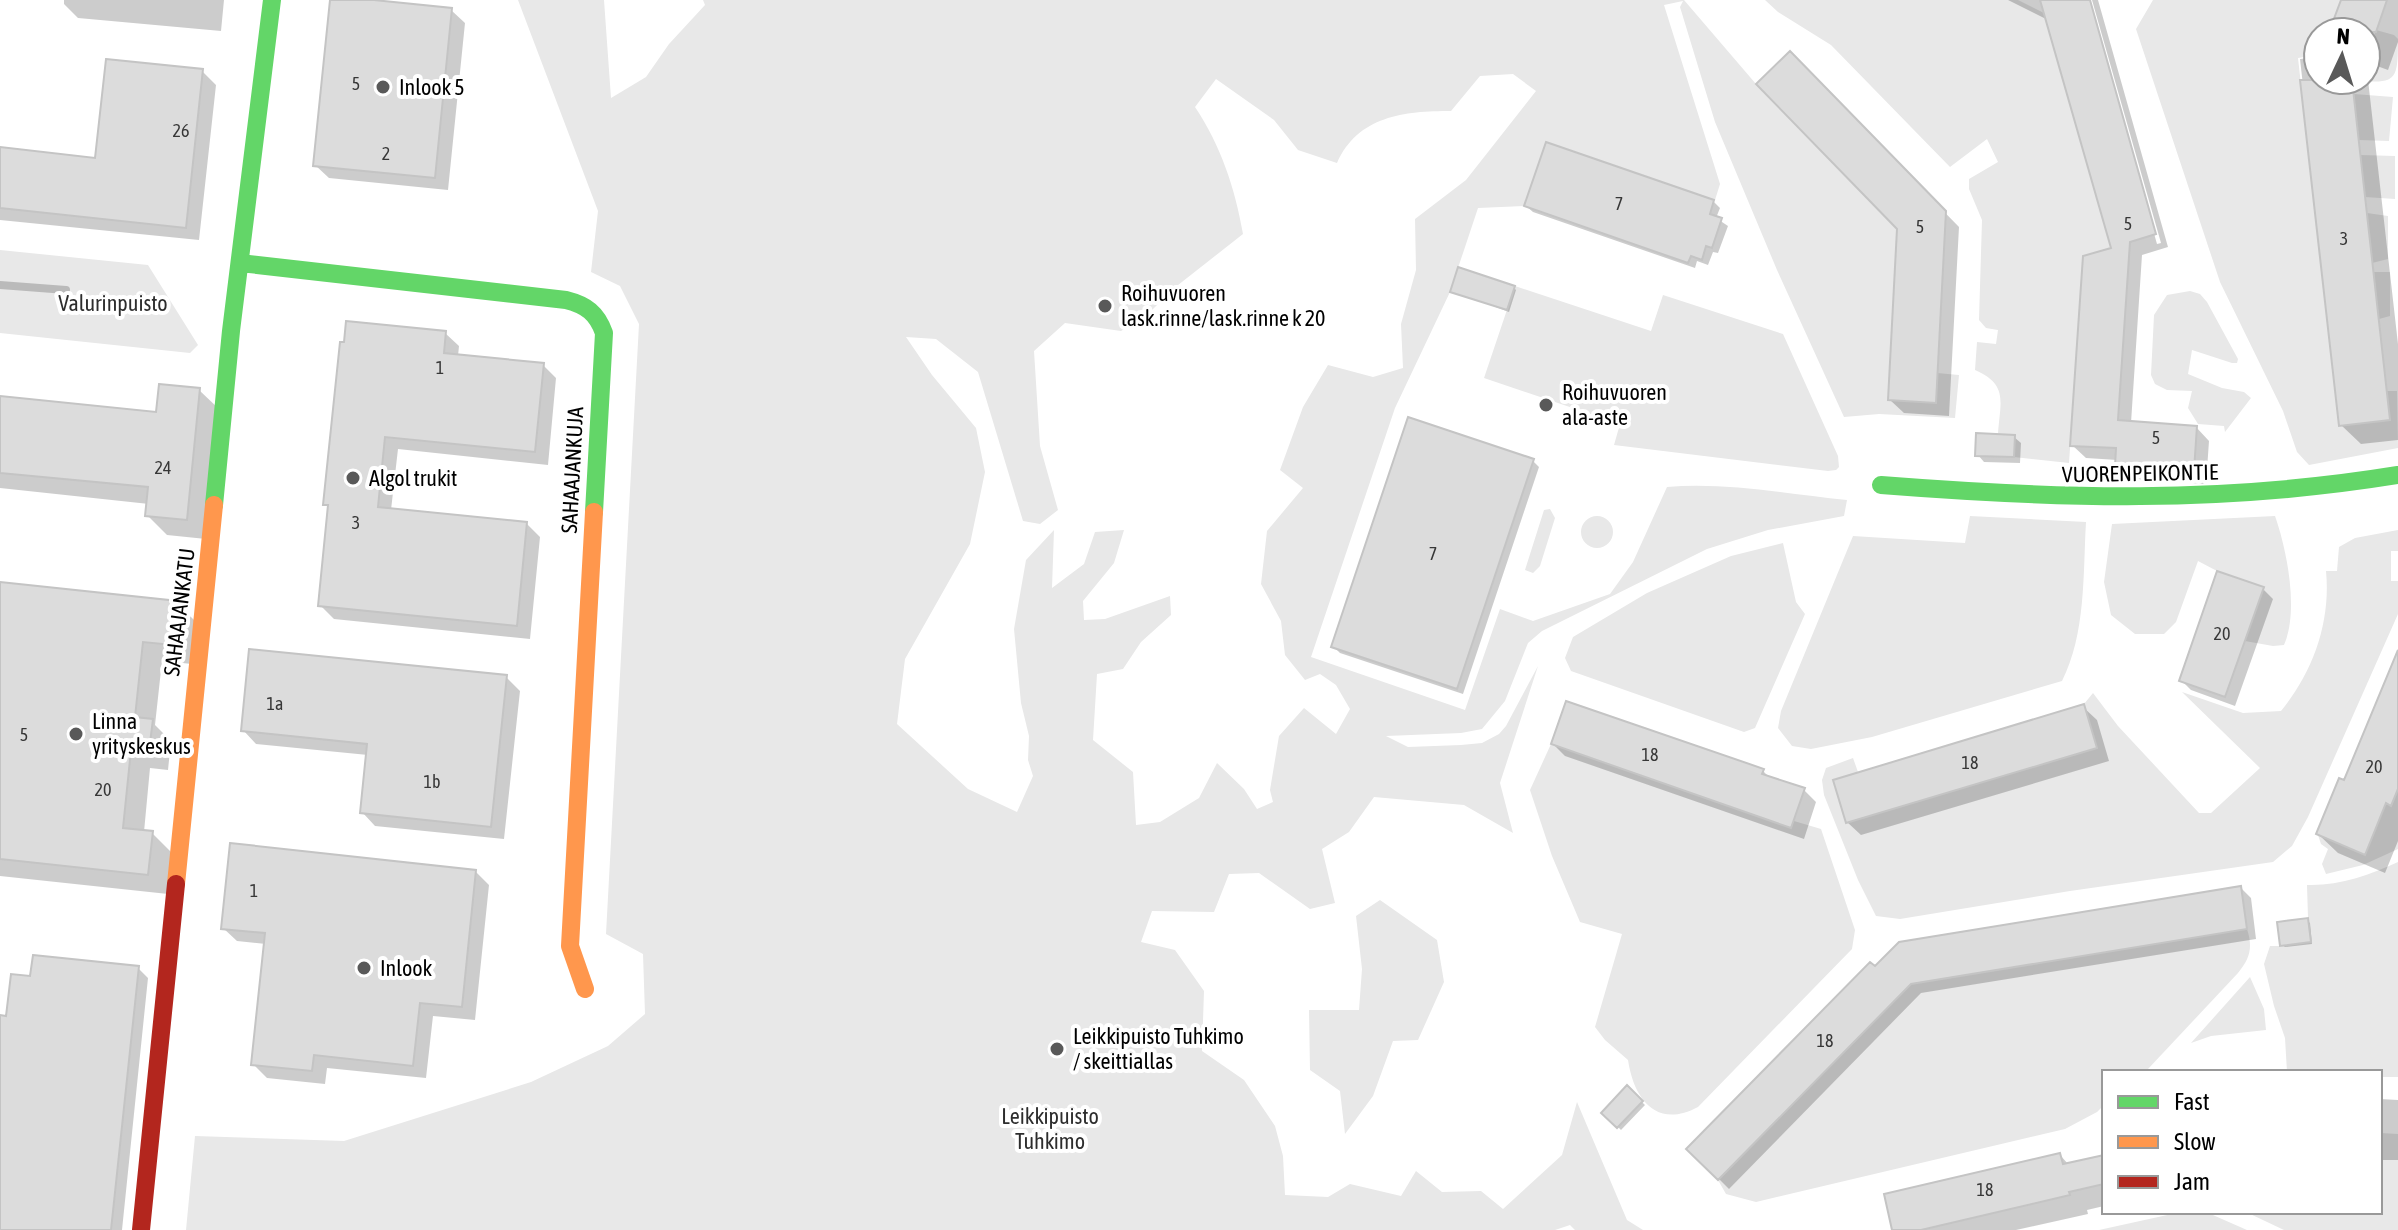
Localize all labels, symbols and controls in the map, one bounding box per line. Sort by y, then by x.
north arrow [2302,16,2382,96]
text: N [2336,23,2351,49]
house number: 5 [352,73,360,94]
place label: Inlook 5 [399,74,465,100]
marker: Inlook 5 [374,78,392,96]
house number: 26 [173,120,189,141]
house number: 2 [382,143,390,164]
house number: 7 [1615,193,1623,214]
house number: 5 [2124,213,2132,234]
house number: 5 [1916,216,1924,237]
house number: 3 [2340,228,2348,249]
place label: Roihuvuoren lask.rinne/lask.rinne k 20 [1121,280,1325,331]
park label: Valurinpuisto [58,290,168,316]
marker: Roihuvuoren lask.rinne/lask.rinne k 20 [1096,297,1114,315]
house number: 1 [436,357,444,378]
place label: Roihuvuoren ala-aste [1562,379,1667,430]
marker: Roihuvuoren ala-aste [1537,396,1555,414]
street label: SAHAAJANKUJA [556,406,588,534]
house number: 5 [2152,427,2160,448]
house number: 24 [155,457,171,478]
street label: VUORENPEIKONTIE [2062,459,2219,487]
place label: Algol trukit [369,465,457,491]
marker: Algol trukit [344,469,362,487]
house number: 3 [352,512,360,533]
house number: 7 [1429,543,1437,564]
street label: SAHAAJANKATU [158,547,200,677]
house number: 20 [2214,623,2230,644]
house number: 1a [267,693,283,714]
place label: Linna yrityskeskus [92,708,191,759]
house number: 5 [20,724,28,745]
marker: Linna yrityskeskus [67,725,85,743]
house number: 18 [1642,744,1658,765]
house number: 18 [1962,752,1978,773]
house number: 20 [2366,756,2382,777]
house number: 1b [424,771,441,792]
house number: 20 [95,779,111,800]
house number: 1 [250,880,258,901]
place label: Inlook [380,955,433,981]
marker: Inlook [355,959,373,977]
place label: Leikkipuisto Tuhkimo / skeittiallas [1073,1023,1244,1074]
house number: 18 [1817,1030,1833,1051]
marker: Leikkipuisto Tuhkimo / skeittiallas [1048,1040,1066,1058]
legend [2102,1070,2382,1214]
text: Fast [2174,1088,2210,1115]
park label: Leikkipuisto Tuhkimo [1001,1103,1099,1154]
text: Slow [2174,1128,2216,1155]
text: Jam [2174,1168,2210,1195]
house number: 18 [1977,1179,1993,1200]

